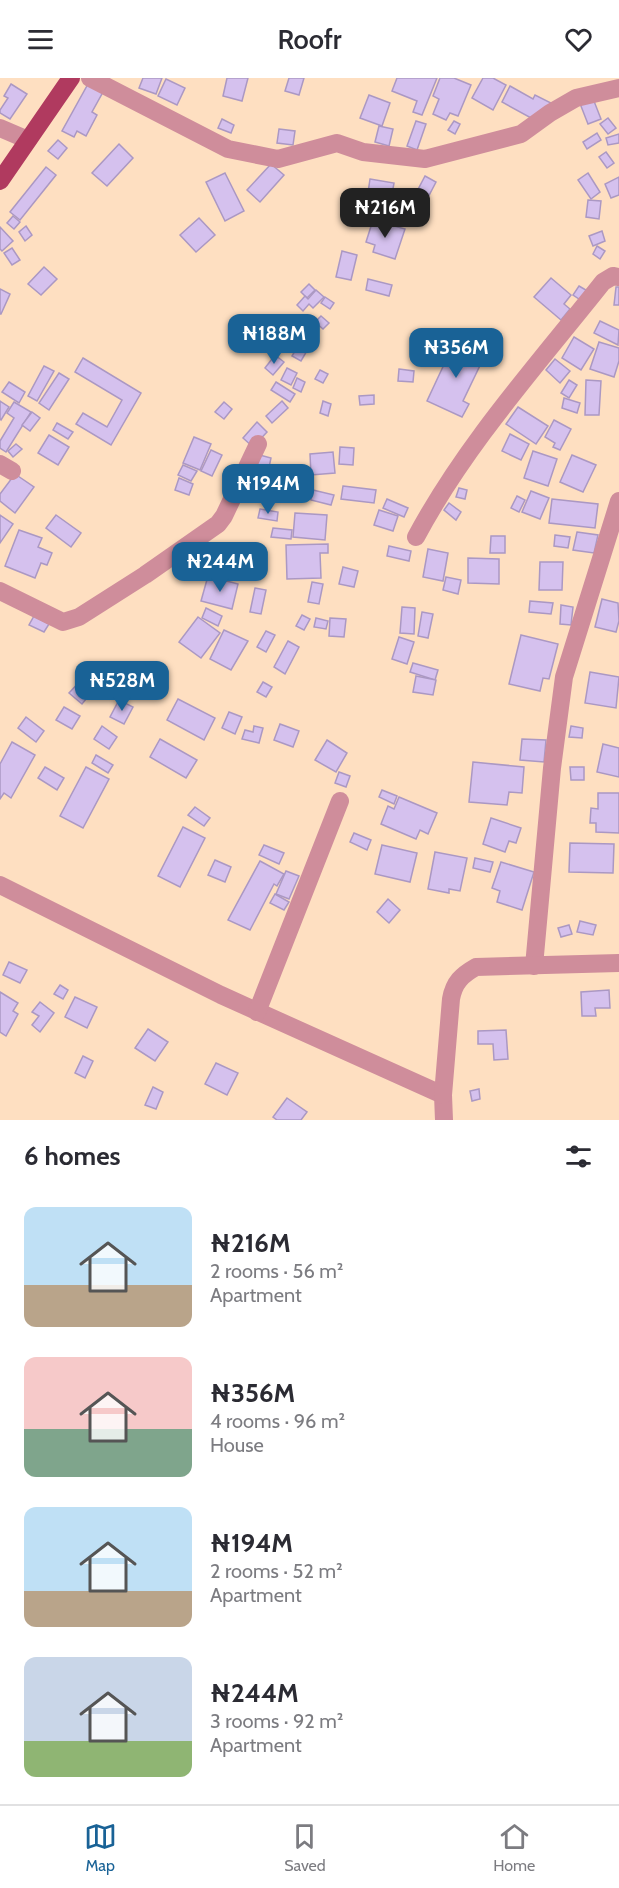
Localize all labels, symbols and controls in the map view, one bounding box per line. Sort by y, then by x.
icon: menu [24,23,57,56]
text: Roofr [277,23,342,56]
icon: heart [562,23,595,56]
pin: ₦216M [343,188,427,239]
text: ₦216M [354,195,416,219]
pin: ₦188M [232,314,316,365]
text: ₦188M [242,321,306,345]
pin: ₦356M [414,328,498,379]
text: ₦356M [423,335,489,359]
pin: ₦194M [226,464,310,515]
text: ₦194M [236,471,300,495]
pin: ₦244M [178,542,262,593]
text: ₦244M [186,549,254,573]
pin: ₦528M [80,661,164,712]
text: ₦528M [89,668,155,692]
text: 6 homes [24,1140,121,1172]
icon: filters [562,1140,595,1173]
text: ₦216M [210,1227,291,1259]
icon: home [72,1231,144,1303]
text: 2 rooms · 56 m² [210,1259,343,1283]
text: Apartment [210,1283,302,1307]
text: ₦356M [210,1377,295,1409]
icon: home [72,1381,144,1453]
text: 4 rooms · 96 m² [210,1409,345,1433]
text: House [210,1433,264,1457]
text: ₦194M [210,1527,293,1559]
icon: home [72,1531,144,1603]
text: 2 rooms · 52 m² [210,1559,343,1583]
text: Apartment [210,1583,302,1607]
text: ₦244M [210,1677,299,1709]
icon: home [72,1681,144,1753]
text: 3 rooms · 92 m² [210,1709,343,1733]
text: Apartment [210,1733,302,1757]
tab: Map [84,1820,117,1875]
tab: Saved [284,1820,326,1875]
tab: Home [493,1820,535,1875]

